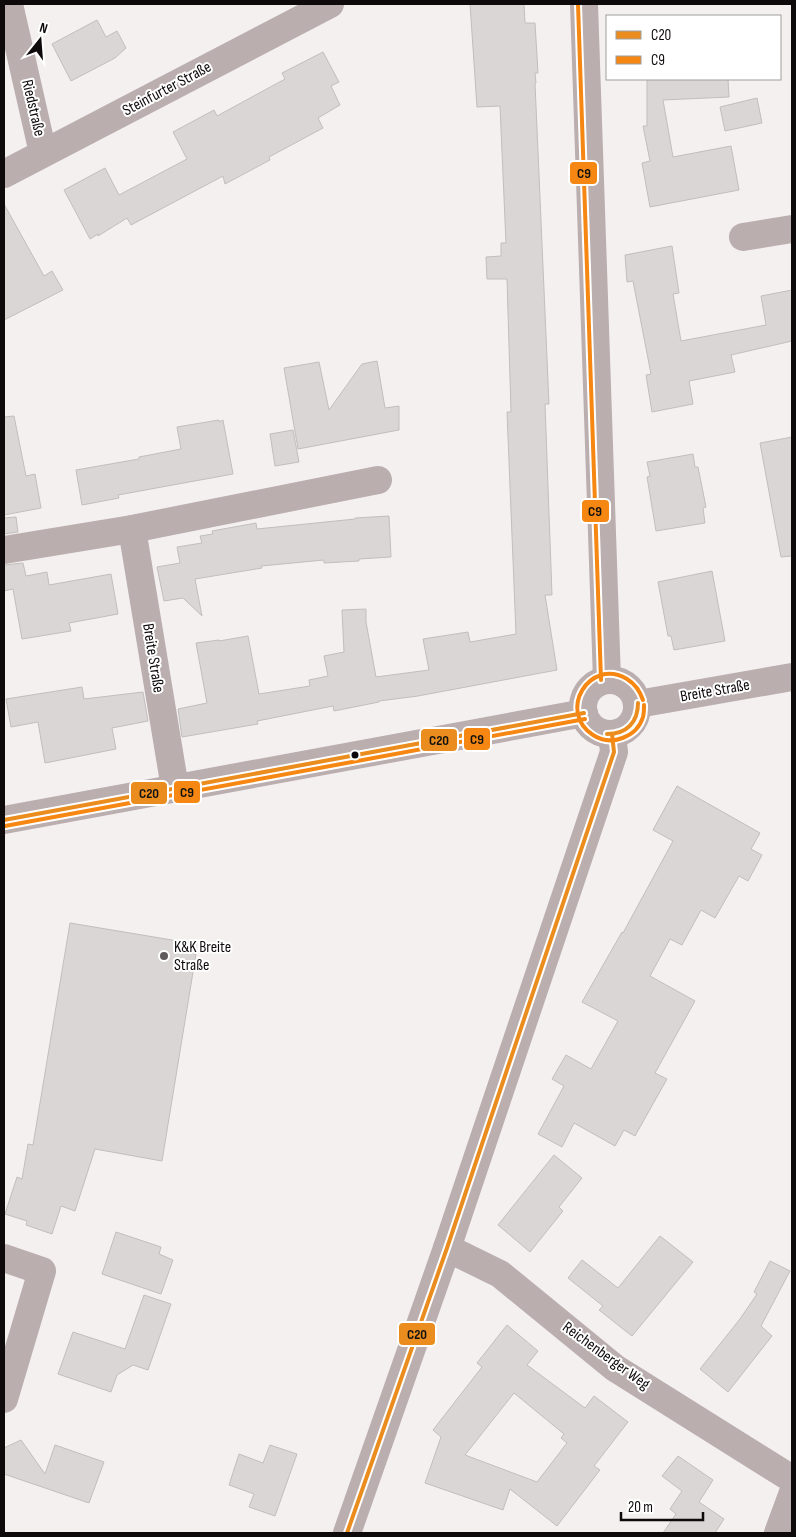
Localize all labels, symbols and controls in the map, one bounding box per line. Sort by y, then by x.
north arrow [15,15,65,65]
legend [606,15,781,80]
text: N [38,19,50,37]
text: C20 [651,26,671,45]
text: C9 [651,51,665,70]
street label: Steinfurter Straße [119,58,215,120]
street label: Riedstraße [17,78,49,138]
line badge: C9 [569,161,598,185]
text: C9 [577,165,591,182]
line badge: C9 [581,499,610,523]
text: C9 [588,503,602,520]
street label: Breite Straße [138,622,168,694]
street label: Breite Straße [679,676,751,706]
line badge: C9 [463,727,491,751]
line badge: C20 [420,728,458,752]
text: C9 [470,731,484,748]
text: C20 [429,732,449,749]
unlabelled marker [350,750,360,760]
line badge: C9 [173,780,201,804]
line badge: C20 [130,781,168,805]
text: C9 [180,784,194,801]
text: C20 [139,785,159,802]
place label: K&K Breite Straße [174,938,231,975]
marker: K&K Breite Straße [158,950,170,962]
street label: Reichenberger Weg [559,1318,653,1394]
line badge: C20 [398,1322,436,1346]
text: C20 [407,1326,427,1343]
scale bar [621,1490,704,1522]
text: 20 m [628,1498,653,1517]

